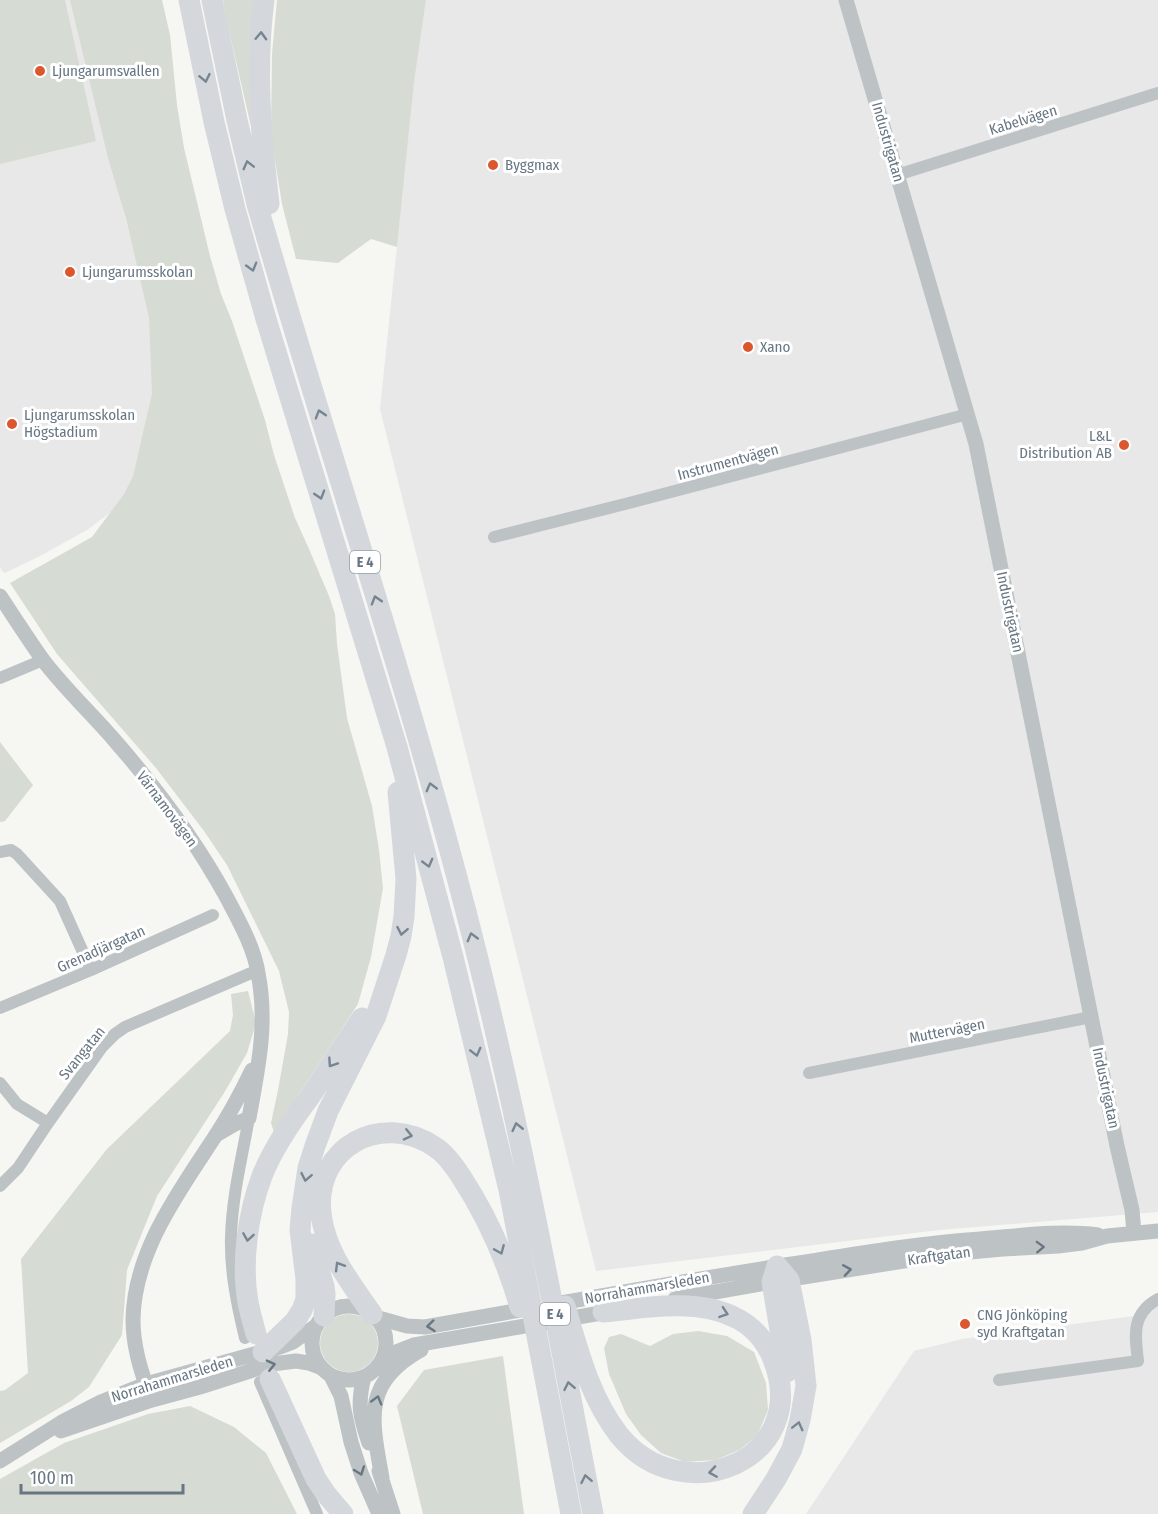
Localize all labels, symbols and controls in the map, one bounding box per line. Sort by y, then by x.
one-way arrow [255,31,268,40]
place label: Ljungarumsvallen [52,62,160,80]
marker: Ljungarumsvallen [33,64,47,78]
one-way arrow [198,73,211,83]
street label: Industrigatan [868,100,908,184]
street label: Kabelvägen [987,101,1059,139]
place label: Byggmax [505,156,560,174]
marker: Byggmax [486,158,500,172]
one-way arrow [242,160,255,170]
one-way arrow [245,261,257,272]
place label: Ljungarumsskolan [82,263,193,281]
marker: Ljungarumsskolan [63,265,77,279]
place label: Xano [760,338,790,356]
marker: Xano [741,340,755,354]
place label: Ljungarumsskolan Högstadium [24,406,135,441]
one-way arrow [315,409,327,420]
marker: Ljungarumsskolan Högstadium [5,417,19,431]
place label: L&L Distribution AB [1019,427,1112,462]
marker: L&L Distribution AB [1117,438,1131,452]
street label: Instrumentvägen [676,440,780,484]
one-way arrow [313,489,325,500]
road number: E 4 [350,551,380,573]
street label: Industrigatan [993,570,1027,654]
one-way arrow [371,595,383,606]
street label: Värnamovägen [133,768,201,850]
one-way arrow [426,782,439,792]
one-way arrow [421,858,433,868]
street label: Grenadjärgatan [54,922,148,976]
one-way arrow [396,925,409,935]
one-way arrow [467,932,479,943]
street label: Muttervägen [908,1015,986,1047]
street label: Svangatan [55,1023,109,1083]
street label: Industrigatan [1089,1046,1123,1130]
one-way arrow [469,1047,482,1057]
one-way arrow [328,1057,339,1068]
one-way arrow [511,1122,524,1132]
one-way arrow [402,1128,412,1141]
one-way arrow [301,1172,313,1181]
one-way arrow [242,1231,255,1241]
one-way arrow [1036,1241,1045,1253]
street label: Kraftgatan [906,1243,972,1269]
one-way arrow [493,1244,505,1255]
one-way arrow [335,1262,347,1272]
one-way arrow [842,1264,852,1276]
street label: Norrahammarsleden [583,1268,711,1308]
road number: E 4 [540,1303,570,1325]
one-way arrow [718,1306,729,1318]
place label: CNG Jönköping syd Kraftgatan [977,1306,1067,1341]
marker: CNG Jönköping syd Kraftgatan [958,1317,972,1331]
one-way arrow [426,1319,435,1332]
street label: Norrahammarsleden [109,1352,235,1406]
one-way arrow [266,1359,276,1372]
one-way arrow [563,1382,575,1391]
one-way arrow [370,1395,382,1406]
one-way arrow [791,1421,803,1432]
scale bar [21,1457,183,1495]
one-way arrow [353,1465,366,1476]
one-way arrow [708,1465,718,1478]
text: 100 m [30,1467,74,1489]
one-way arrow [580,1474,593,1484]

